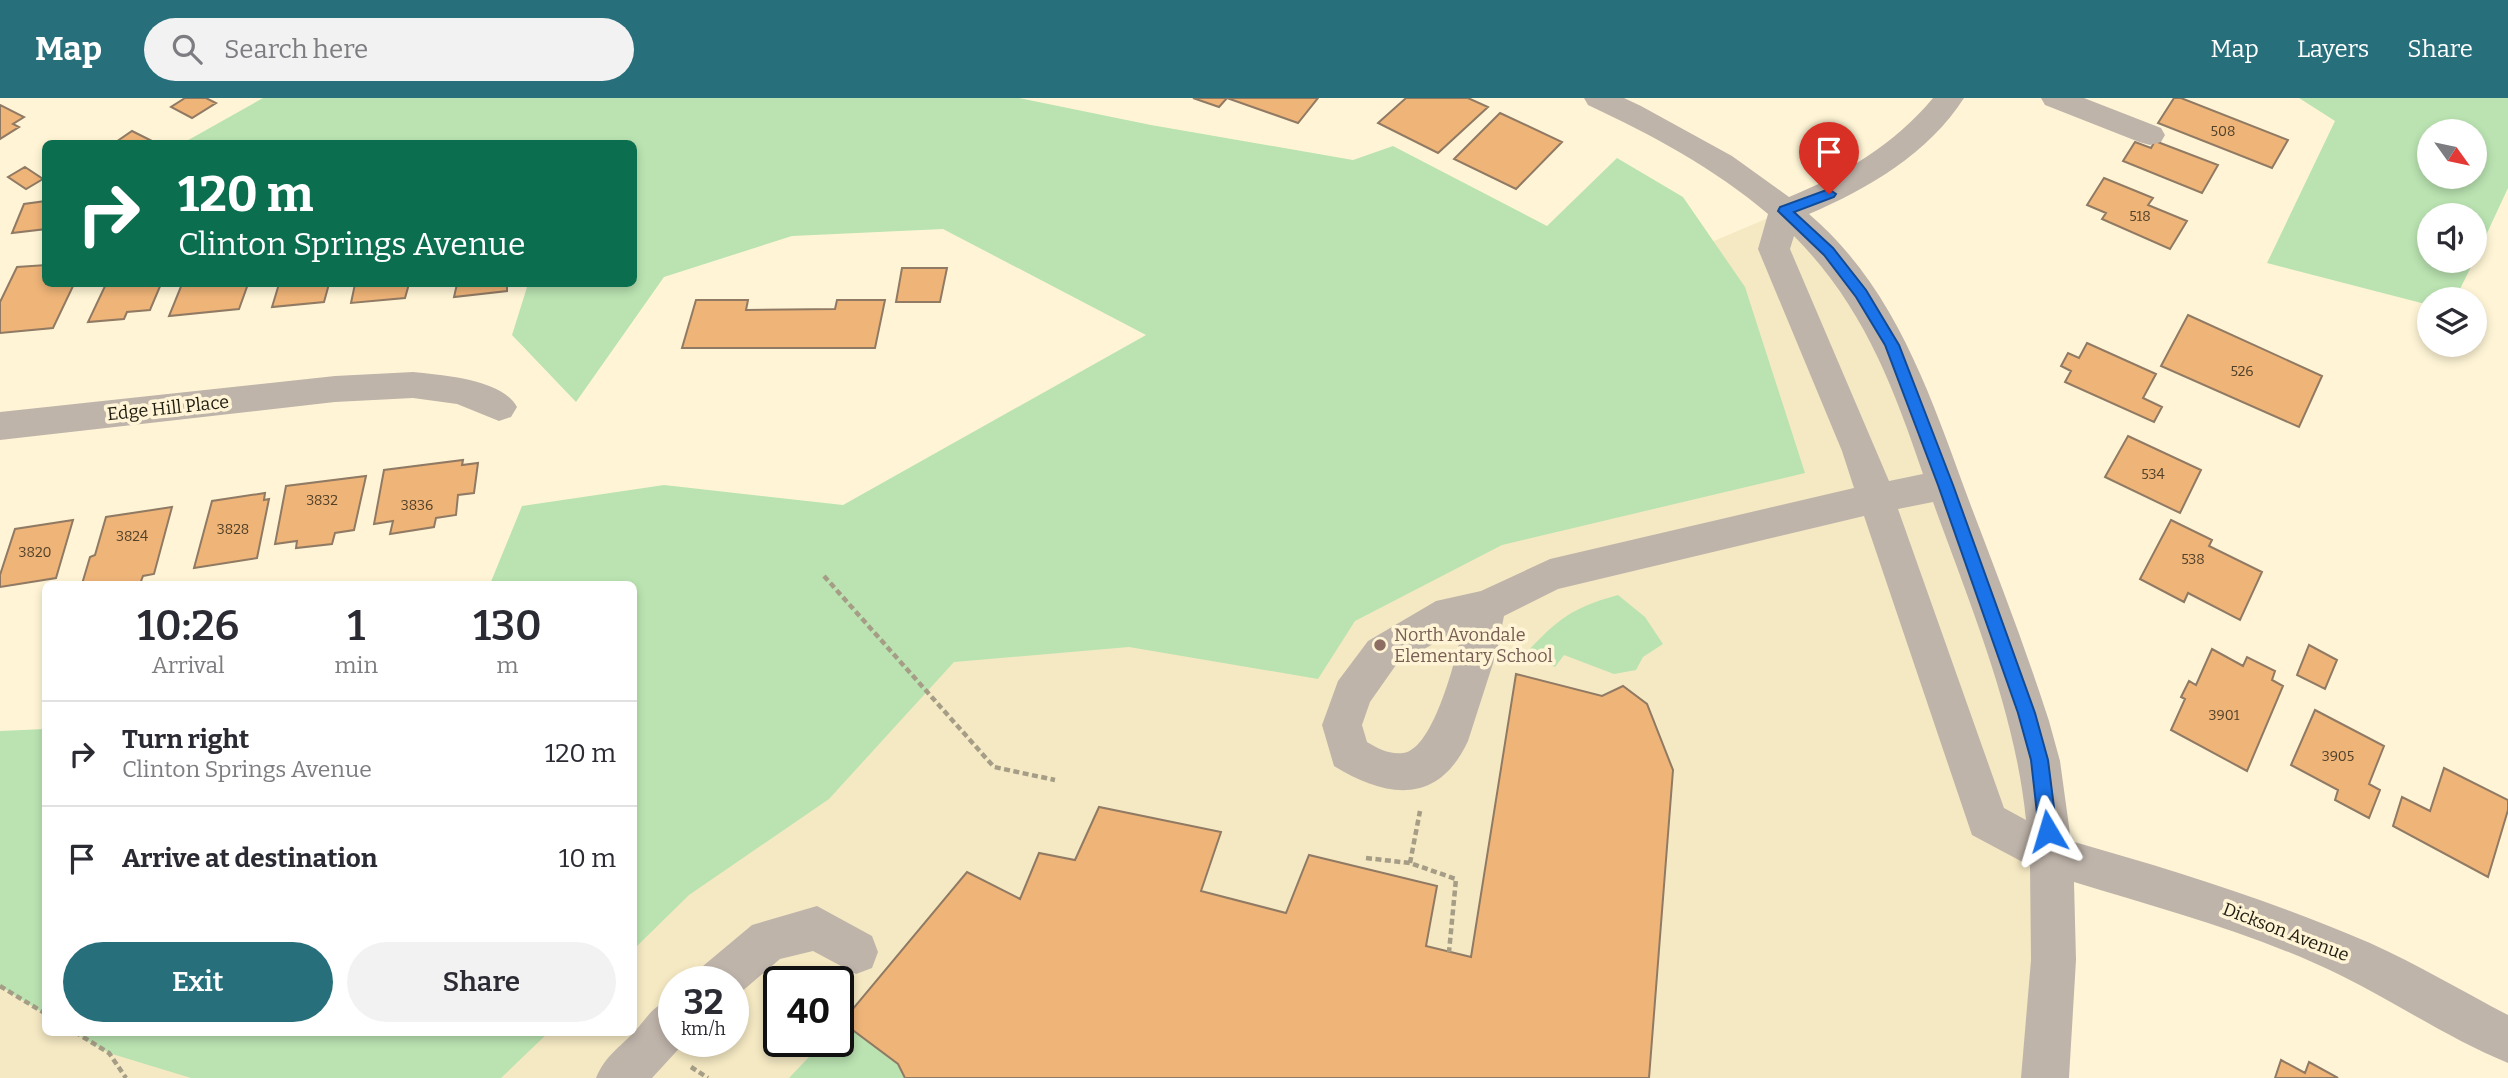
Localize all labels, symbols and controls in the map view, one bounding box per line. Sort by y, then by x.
search box [144,18,634,81]
text: Map [35,29,102,69]
icon: search [168,30,206,68]
text: Search here [224,34,368,65]
text: Map [2211,35,2259,63]
text: Layers [2297,35,2369,63]
text: Share [2407,35,2473,63]
north arrow [2417,119,2487,189]
map controls [2417,119,2487,357]
pin [1799,122,1859,194]
house number: 508 [2211,123,2235,140]
icon: arrive [1810,133,1848,171]
text: 120 m [178,165,313,224]
icon: right [63,168,154,259]
button: sound [2417,203,2487,273]
house number: 518 [2129,208,2151,225]
text: Clinton Springs Avenue [178,225,525,263]
button: layers [2417,287,2487,357]
house number: 526 [2230,363,2254,380]
street label: Edge Hill Place [106,391,230,425]
house number: 534 [2141,466,2165,483]
house number: 3832 [306,492,338,509]
house number: 3836 [401,497,433,514]
house number: 3828 [217,521,249,538]
house number: 3824 [116,528,148,545]
house number: 3820 [19,544,52,561]
house number: 538 [2181,551,2205,568]
text: 10:26 [137,601,239,651]
text: 1 [347,601,365,651]
text: 130 [473,601,542,651]
place label: North Avondale Elementary School [1394,624,1553,667]
marker: North Avondale Elementary School [1372,637,1388,653]
text: Arrival [152,651,225,679]
text: min [335,651,378,679]
text: m [497,651,518,679]
house number: 3901 [2209,707,2240,724]
text: Turn right [122,724,249,755]
icon: right [63,735,101,773]
text: 120 m [545,738,616,769]
house number: 3905 [2322,748,2354,765]
text: Clinton Springs Avenue [122,755,372,783]
position arrow [2011,794,2085,868]
icon: arrive [63,840,101,878]
text: Arrive at destination [122,843,377,874]
text: 10 m [559,843,616,874]
street label: Dickson Avenue [2220,898,2352,966]
button: Exit [63,942,333,1022]
button: Share [347,942,616,1022]
speed limit sign: 40 [763,966,854,1057]
text: 32 [684,981,723,1023]
text: km/h [681,1018,726,1040]

